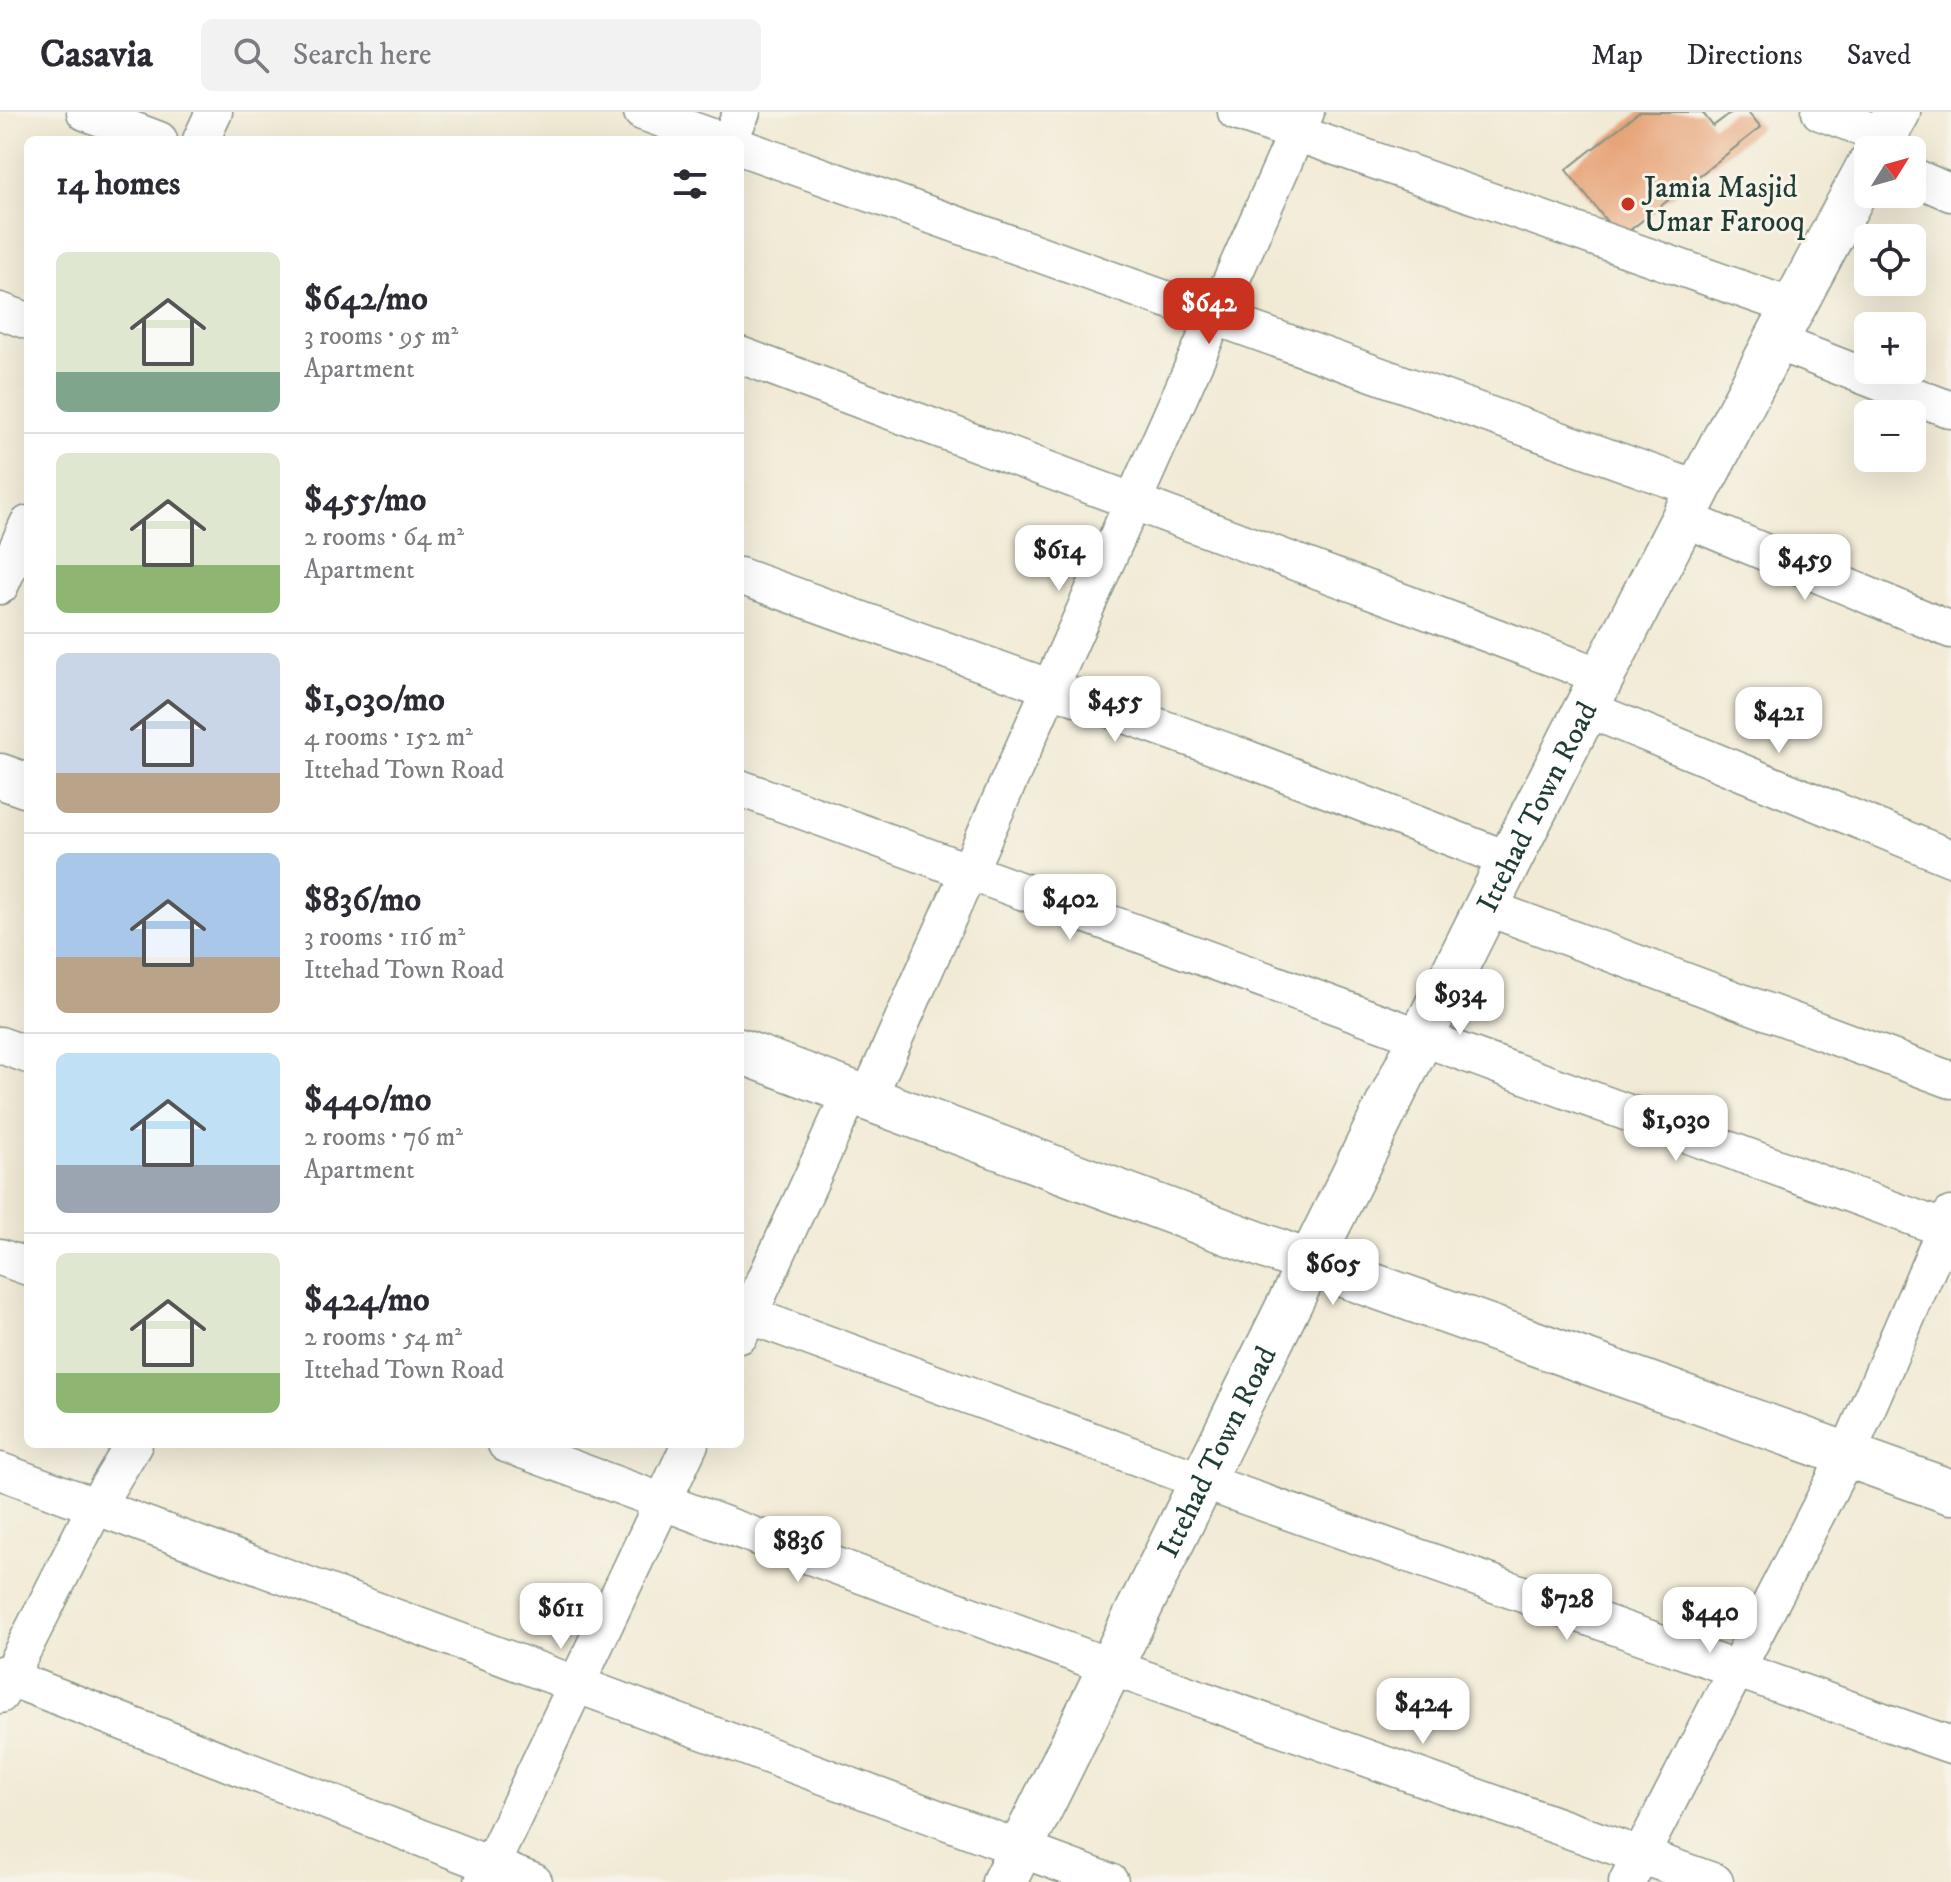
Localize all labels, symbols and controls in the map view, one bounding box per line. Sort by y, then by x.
search box [201,19,761,91]
text: Casavia [40,31,153,79]
icon: search [229,33,273,77]
text: Search here [293,37,431,74]
text: Map [1591,38,1643,73]
text: Directions [1687,38,1803,73]
text: Saved [1847,38,1911,73]
north arrow [1854,136,1926,208]
map controls [1854,136,1926,472]
icon: filters [668,162,712,206]
text: 14 homes [56,163,180,205]
place label: Jamia Masjid Umar Farooq [1641,170,1806,241]
marker: Jamia Masjid Umar Farooq [1619,195,1637,213]
button: locate [1854,224,1926,296]
text: $642/mo [304,278,428,320]
pin: $642 [1162,278,1256,346]
icon: home [120,284,216,380]
text: $642 [1181,287,1237,320]
button: + [1854,312,1926,384]
text: 3 rooms · 95 m² [304,320,459,353]
text: Apartment [304,353,415,386]
button: − [1854,400,1926,472]
text: $455/mo [304,479,426,521]
icon: home [120,485,216,581]
text: 2 rooms · 64 m² [304,521,464,554]
pin: $614 [1012,525,1106,593]
text: $614 [1033,534,1085,567]
pin: $459 [1758,534,1852,602]
text: $459 [1778,543,1832,576]
text: Apartment [304,554,415,587]
pin: $455 [1068,676,1162,744]
text: $1,030/mo [304,679,445,721]
icon: home [120,685,216,781]
text: $455 [1088,685,1142,718]
pin: $421 [1732,687,1826,755]
street label: Ittehad Town Road [1470,696,1606,919]
text: $421 [1753,696,1805,729]
text: 4 rooms · 152 m² [304,721,473,754]
text: Ittehad Town Road [304,754,504,787]
pin: $402 [1023,874,1117,942]
text: $836/mo [304,879,421,921]
text: $402 [1042,883,1098,916]
icon: home [120,885,216,981]
text: 3 rooms · 116 m² [304,921,465,954]
text: Ittehad Town Road [304,954,504,987]
pin: $934 [1413,969,1507,1037]
text: $934 [1434,978,1486,1011]
text: $440/mo [304,1079,431,1121]
icon: home [120,1085,216,1181]
pin: $1,030 [1611,1095,1741,1163]
text: $1,030 [1642,1104,1710,1137]
text: 2 rooms · 76 m² [304,1121,463,1154]
text: Apartment [304,1154,415,1187]
pin: $605 [1286,1239,1380,1307]
text: $605 [1306,1248,1360,1281]
text: $424/mo [304,1279,430,1321]
icon: home [120,1285,216,1381]
text: 2 rooms · 54 m² [304,1321,462,1354]
street label: Ittehad Town Road [1150,1341,1286,1564]
text: Ittehad Town Road [304,1354,504,1387]
pin: $836 [751,1516,845,1584]
text: $836 [773,1525,823,1558]
pin: $728 [1520,1574,1614,1642]
pin: $611 [514,1583,608,1651]
text: $728 [1540,1583,1594,1616]
pin: $440 [1663,1587,1757,1655]
text: $611 [538,1592,584,1625]
text: $440 [1681,1596,1739,1629]
pin: $424 [1376,1678,1470,1746]
text: $424 [1395,1687,1451,1720]

